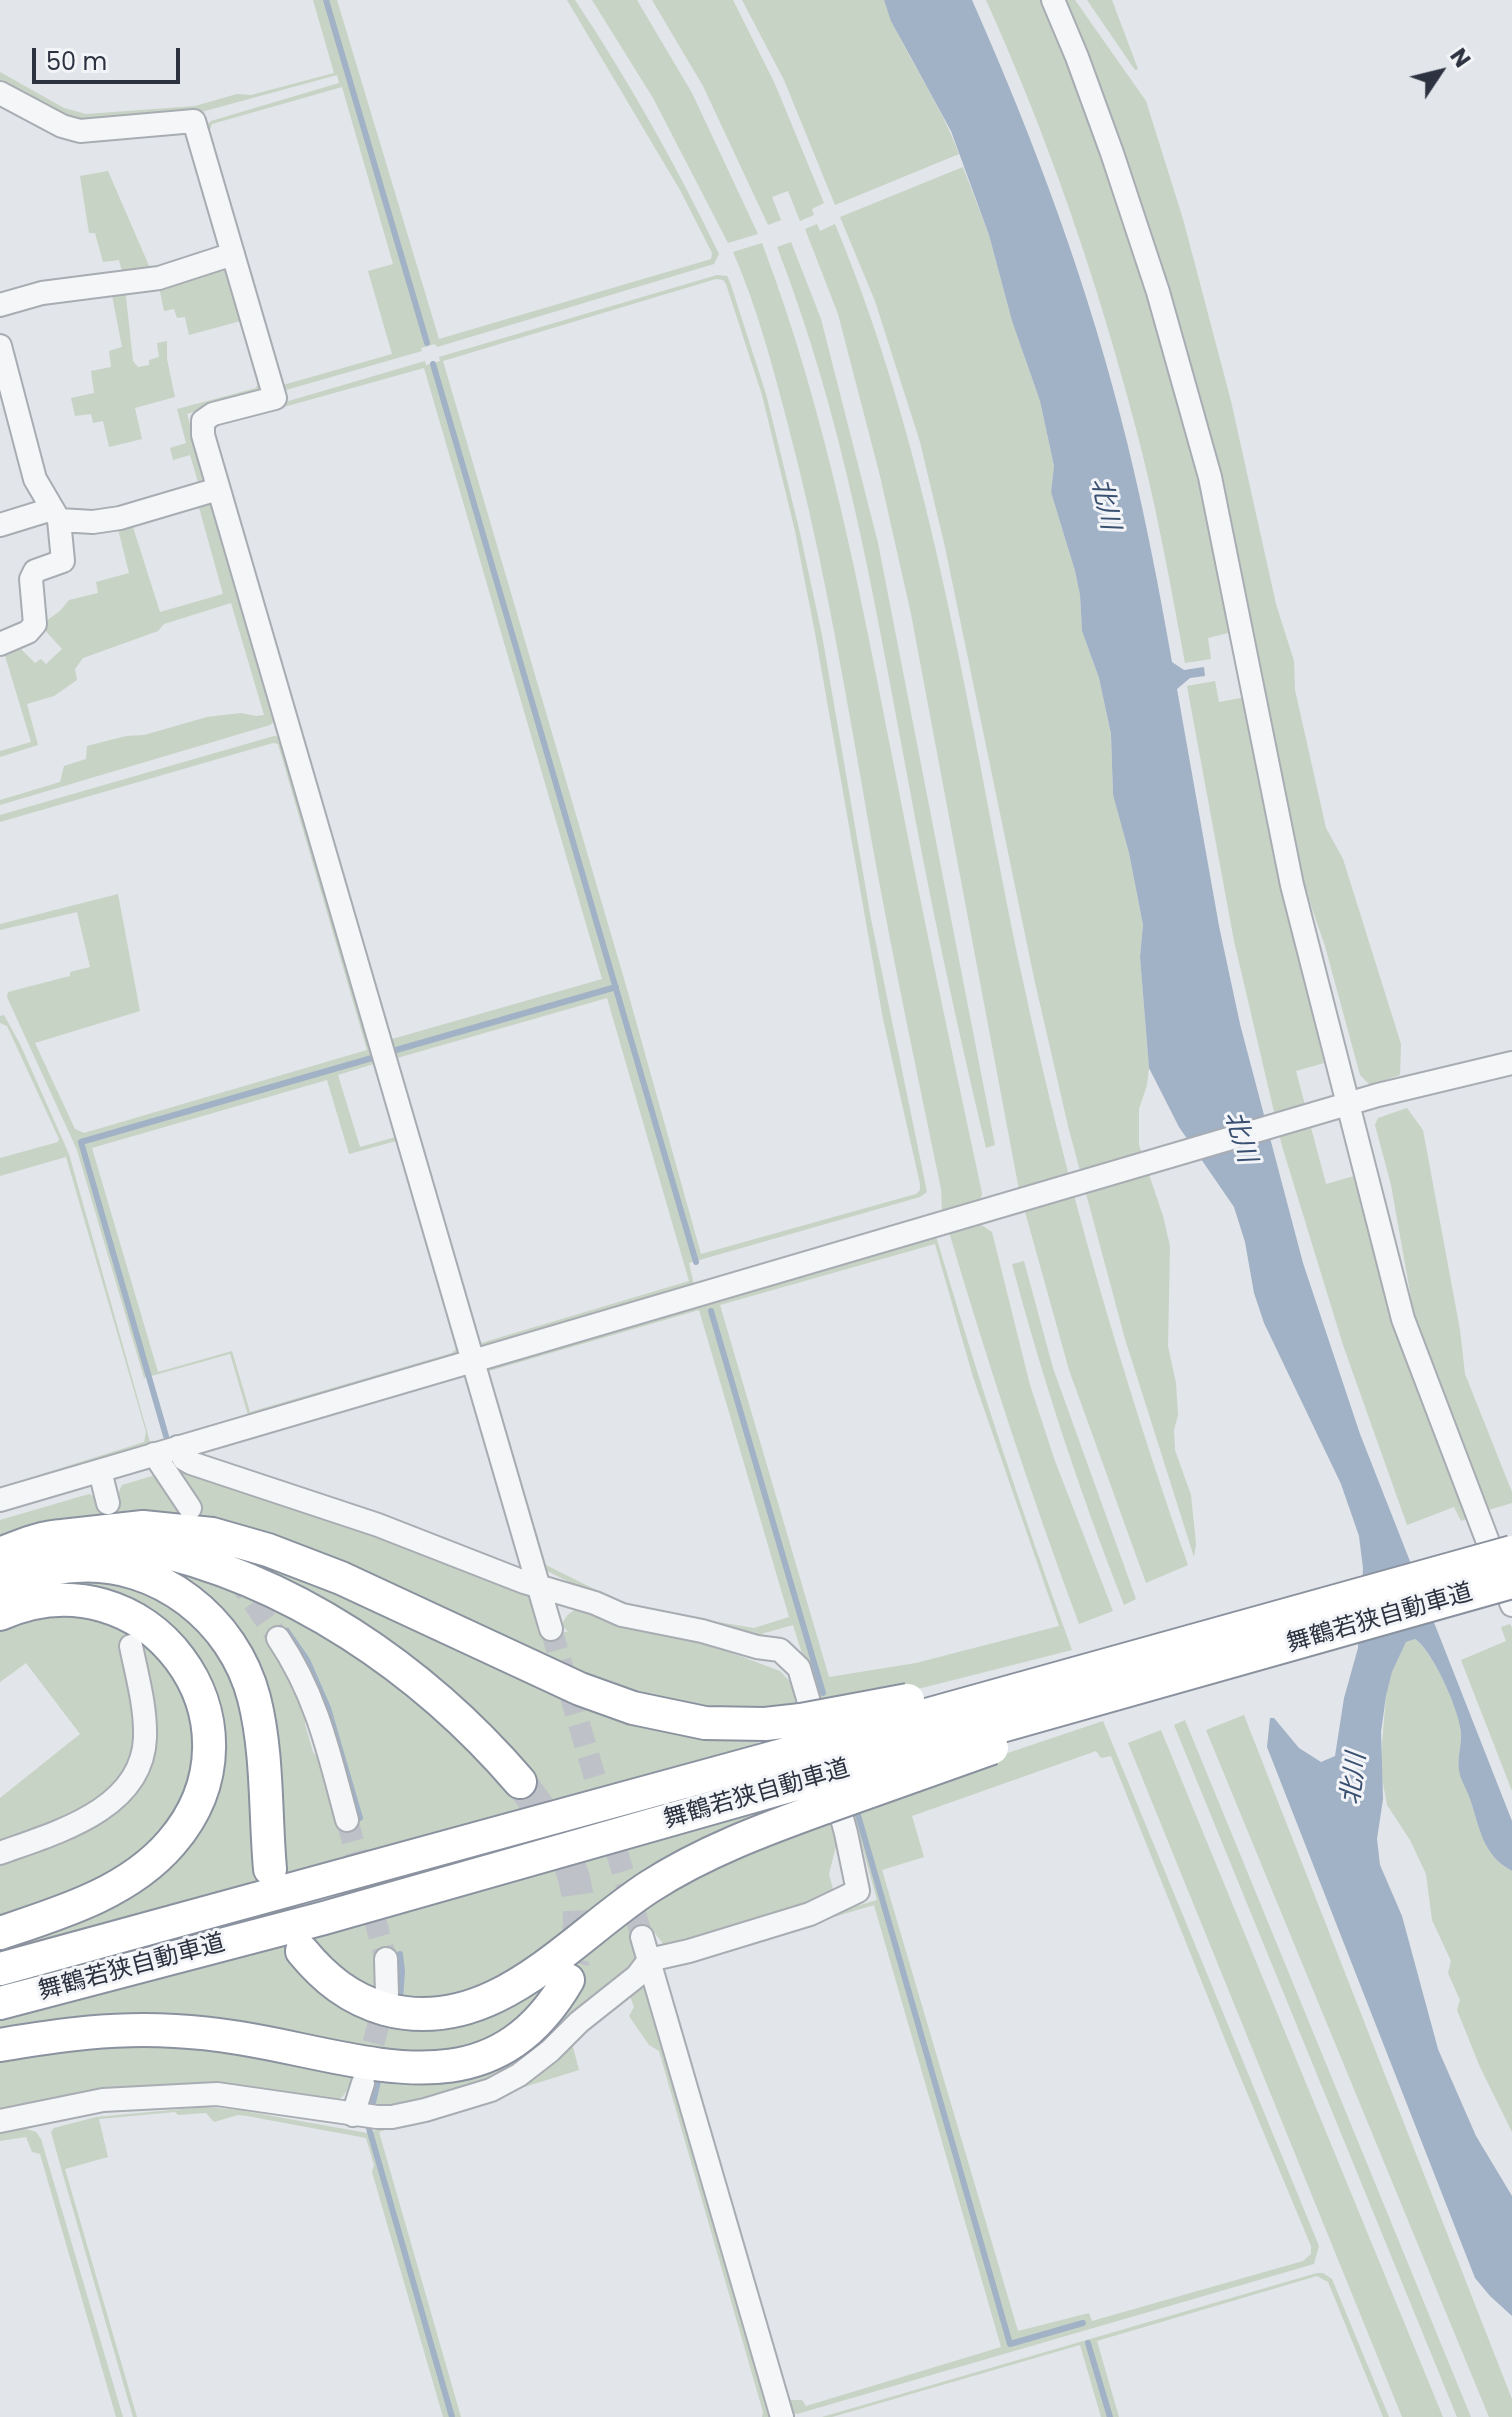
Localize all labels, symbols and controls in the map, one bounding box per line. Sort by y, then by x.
scale bar [36,32,184,82]
north arrow [1400,32,1480,112]
text: N [1443,42,1478,74]
text: 50 m [46,45,107,78]
water label: 北川 [1083,475,1125,533]
water label: 北川 [1216,1108,1262,1166]
street label: 舞鶴若狭自動車道 [1284,1579,1476,1659]
water label: 北川 [1336,1751,1374,1807]
street label: 舞鶴若狭自動車道 [661,1755,853,1835]
street label: 舞鶴若狭自動車道 [36,1929,228,2007]

